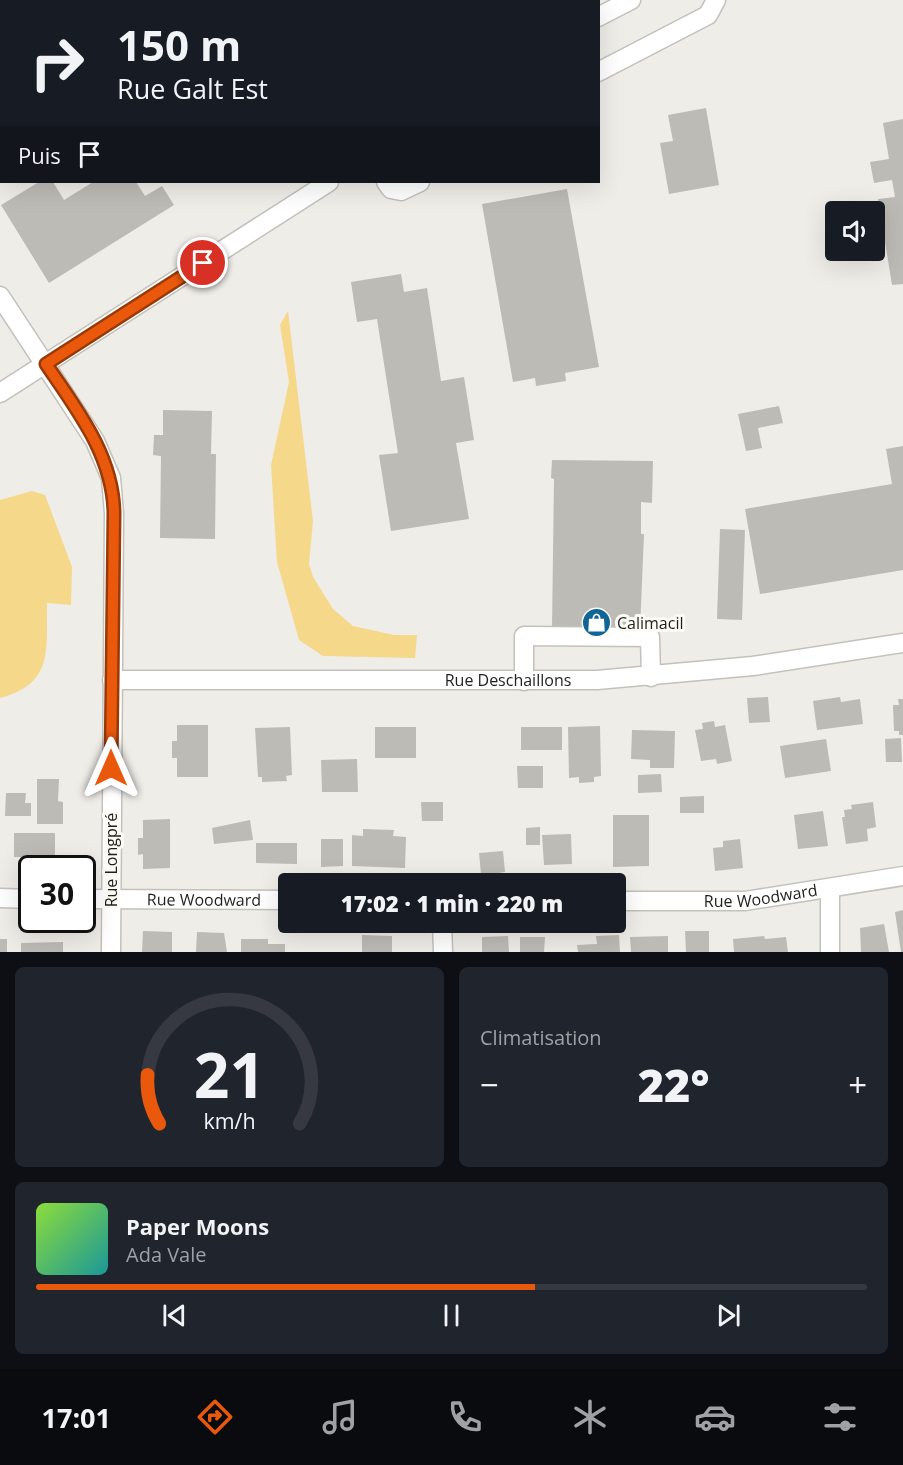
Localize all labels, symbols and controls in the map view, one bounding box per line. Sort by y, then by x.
text: 150 m [117,16,241,73]
icon: right [18,24,96,102]
text: Rue Galt Est [117,70,268,107]
icon: arrive [73,138,106,171]
text: Puis [18,140,61,170]
map controls [825,201,885,261]
button: sound [825,201,885,261]
pin [177,237,228,288]
icon: arrive [186,246,219,279]
shop icon: Calimacil [580,607,612,639]
place label: Calimacil [617,612,684,634]
street label: Rue Deschaillons [445,669,571,691]
position arrow [79,736,143,800]
street label: Rue Longpré [100,813,122,907]
speed limit sign: 30 [18,855,96,933]
street label: Rue Woodward [704,879,819,912]
street label: Rue Woodward [147,888,261,911]
text: 17:02 · 1 min · 220 m [341,888,563,918]
text: Climatisation [480,1024,602,1051]
text: 21 [194,1031,265,1116]
text: 22° [638,1054,709,1115]
text: − [480,1062,499,1107]
text: + [848,1062,867,1107]
text: km/h [203,1106,256,1135]
text: Paper Moons [126,1211,269,1241]
text: Ada Vale [126,1241,207,1268]
icon: previous [158,1299,191,1332]
icon: pause [435,1299,468,1332]
icon: next [712,1299,745,1332]
icon: directions [194,1396,236,1438]
icon: music [319,1396,361,1438]
icon: phone [444,1396,486,1438]
icon: climate [569,1396,611,1438]
icon: car [694,1396,736,1438]
icon: filters [819,1396,861,1438]
text: 17:01 [42,1399,111,1436]

